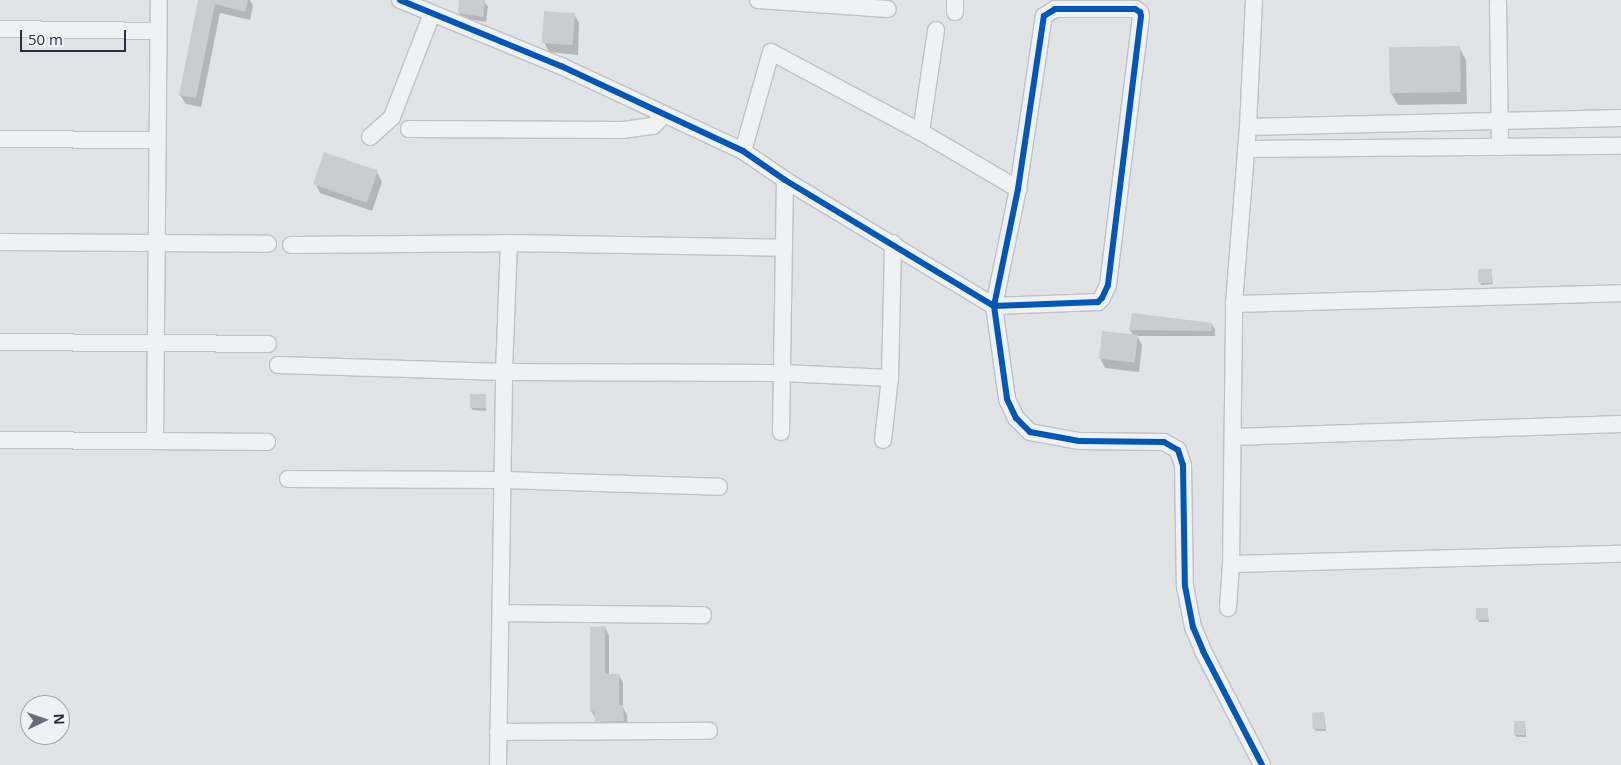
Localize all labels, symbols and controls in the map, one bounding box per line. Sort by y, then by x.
scale bar [22,20,129,52]
text: 50 m [28,29,63,49]
north arrow [20,695,70,745]
text: N [50,713,69,725]

